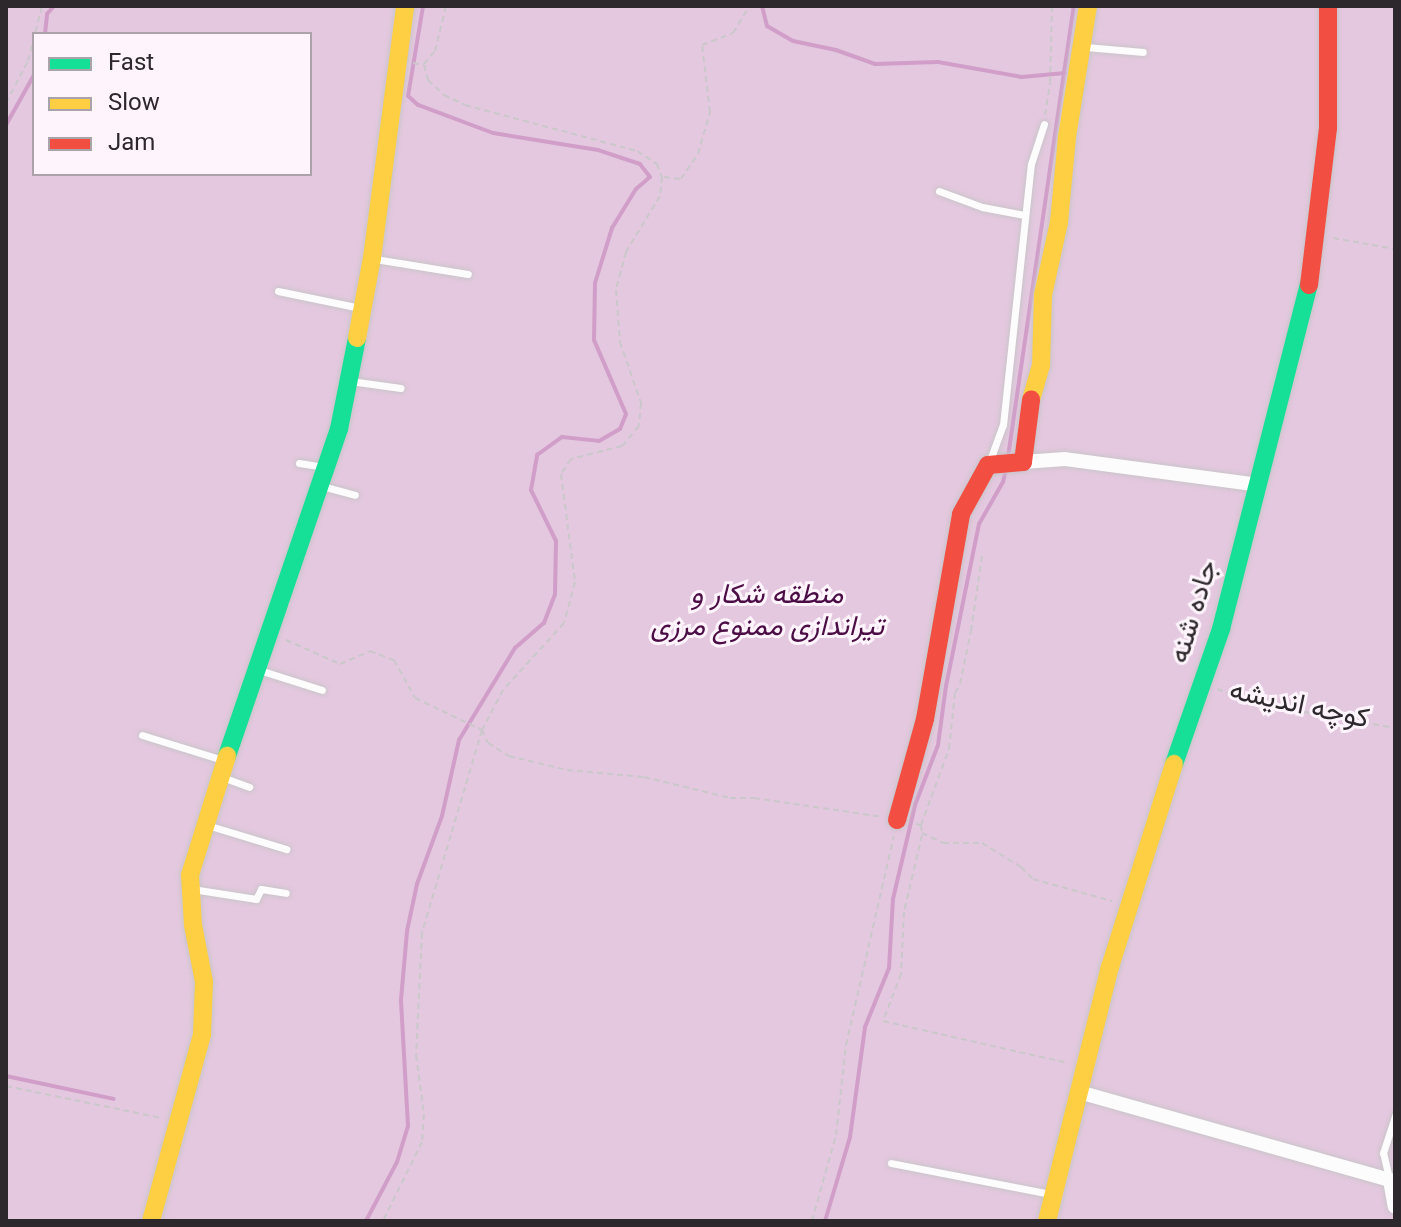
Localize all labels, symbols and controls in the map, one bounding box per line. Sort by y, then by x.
legend [32,32,312,176]
text: Fast [108,45,154,83]
text: Slow [108,85,160,123]
text: Jam [108,125,155,163]
street label: جاده شنه [1163,556,1227,668]
park label: منطقه شکار و تیراندازی ممنوع مرزی [650,579,884,645]
street label: کوچه اندیشه [1226,675,1372,737]

